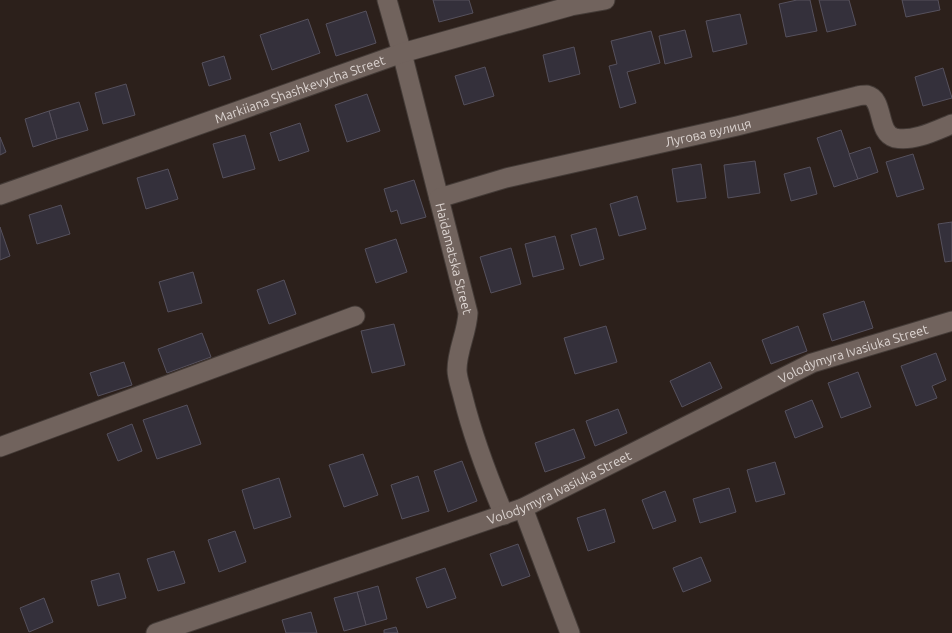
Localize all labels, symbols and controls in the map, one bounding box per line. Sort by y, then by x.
street label: Markiiana Shashkevycha Street [213,53,387,126]
street label: Лугова вулиця [664,116,753,149]
street label: Haidamatska Street [433,201,475,316]
street label: Volodymyra Ivasiuka Street [776,322,930,386]
street label: Volodymyra Ivasiuka Street [485,448,633,527]

